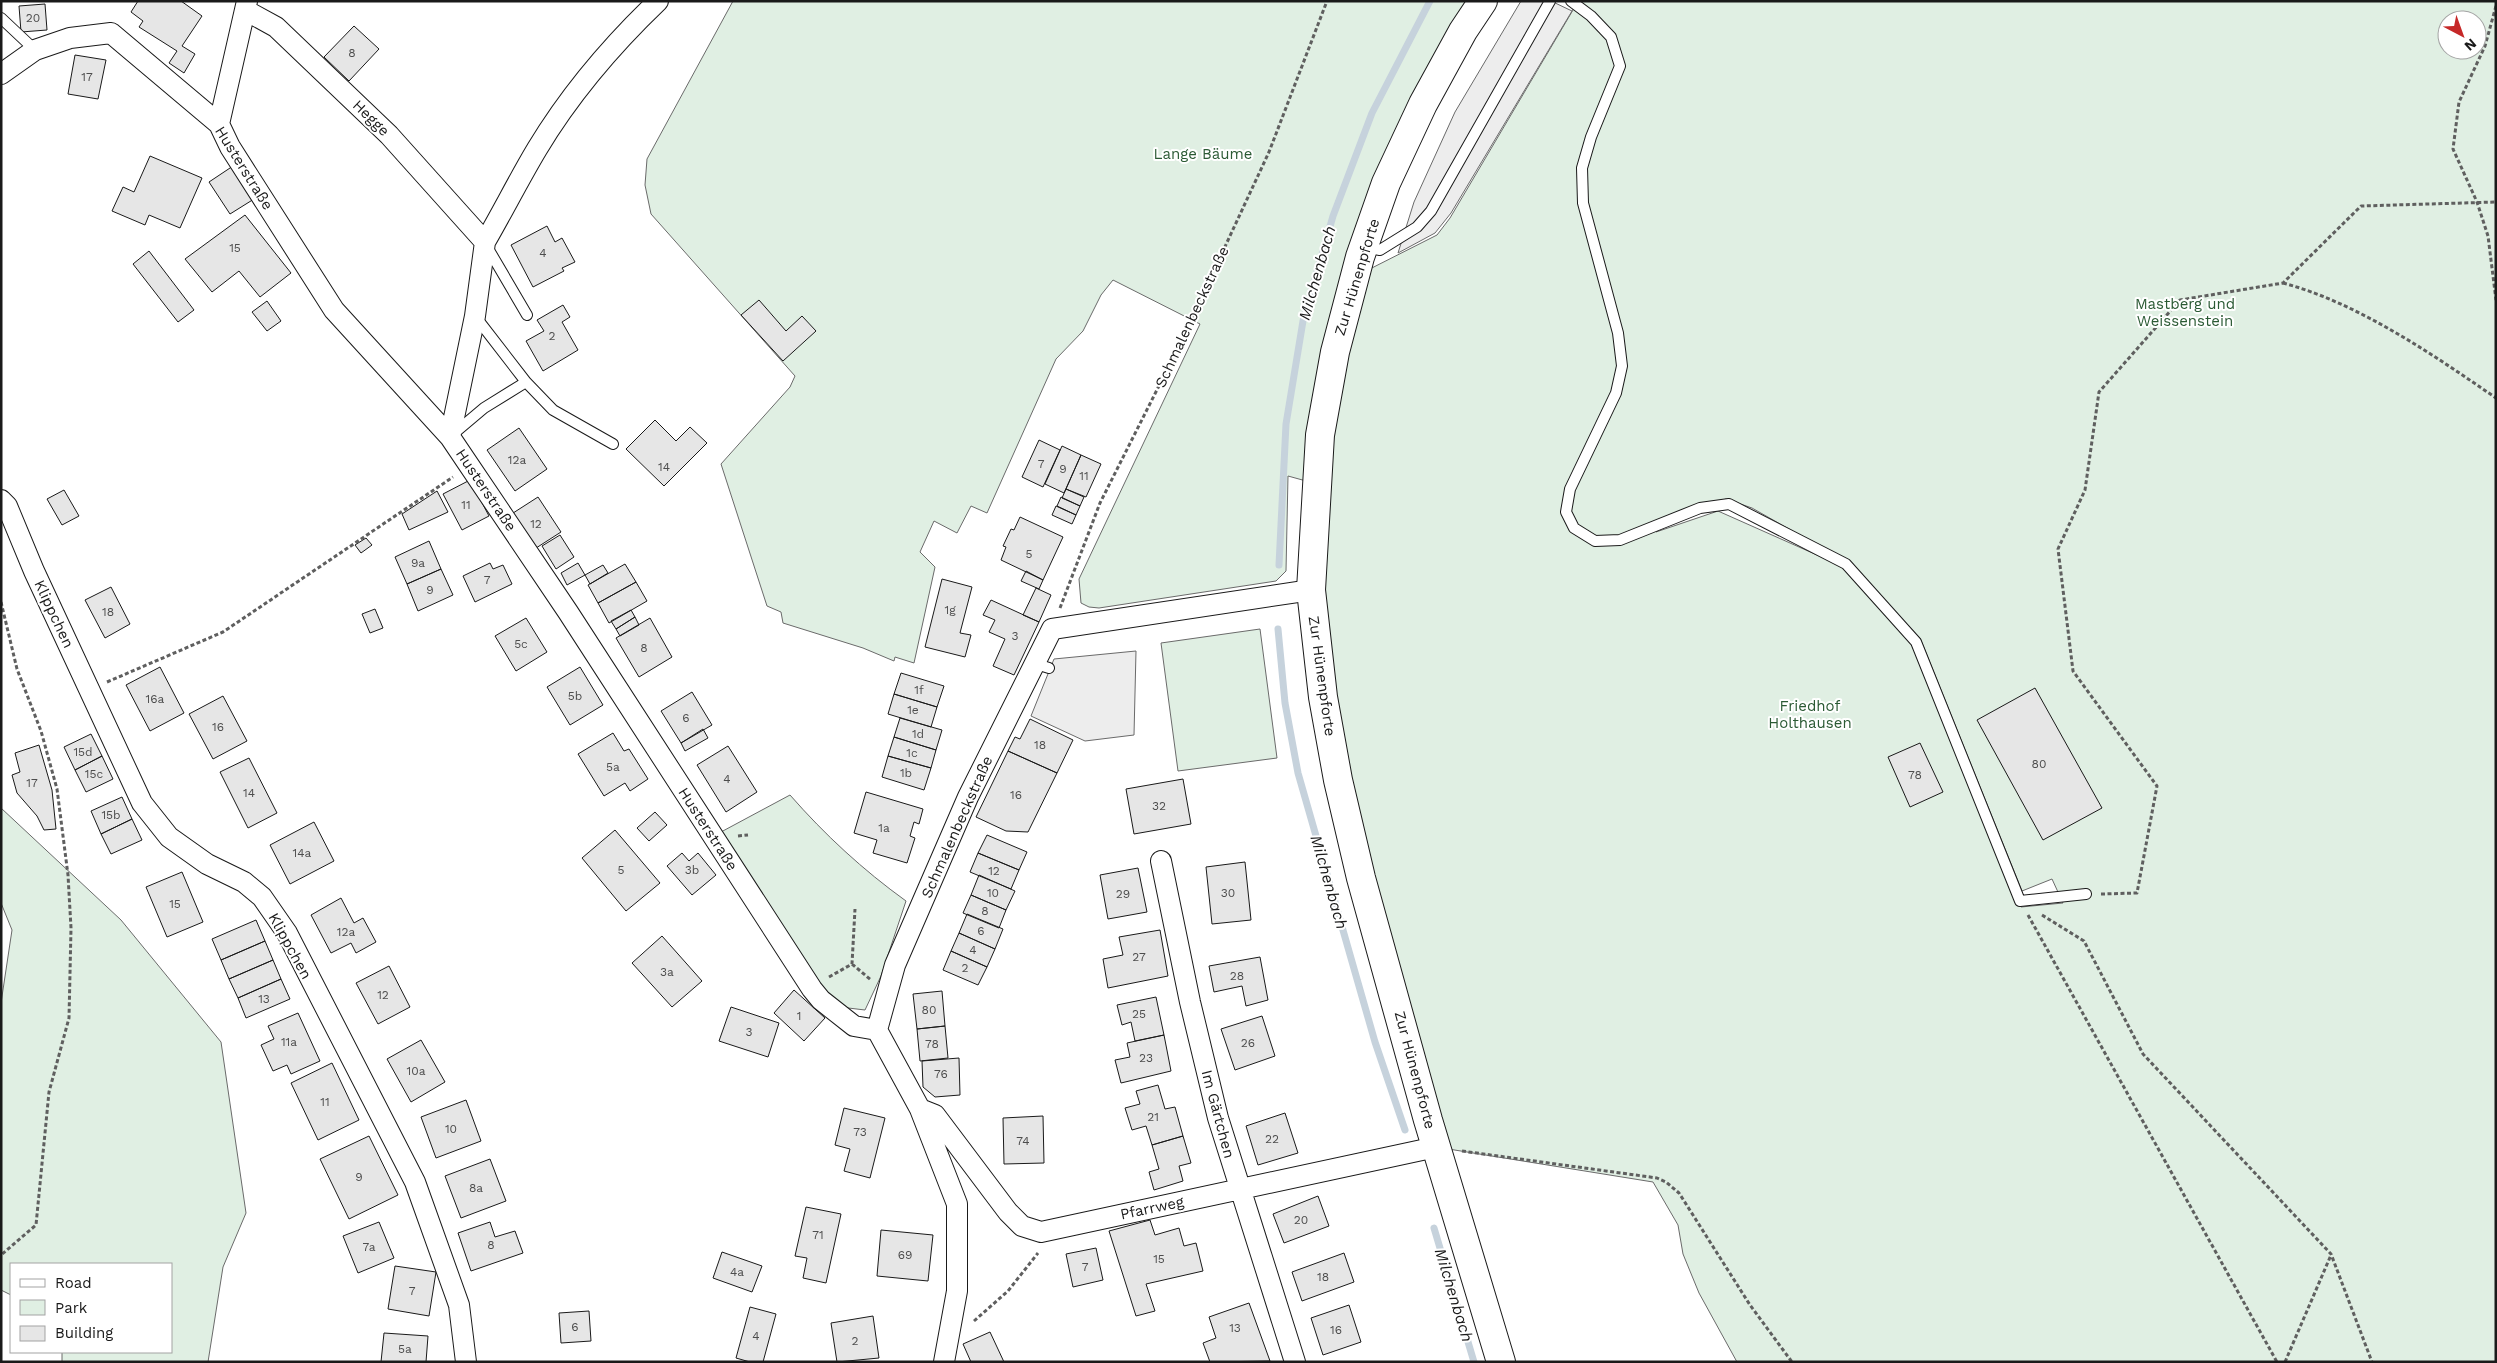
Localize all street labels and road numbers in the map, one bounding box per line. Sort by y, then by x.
street label: Hegge [349,96,393,140]
street label: Husterstraße [211,123,277,213]
street label: Zur Hünenpforte [1331,216,1383,338]
street label: Schmalenbeckstraße [1151,243,1233,391]
street label: Husterstraße [452,445,520,535]
street label: Klippchen [30,577,78,651]
street label: Zur Hünenpforte [1305,615,1339,737]
street label: Schmalenbeckstraße [917,753,997,901]
street label: Husterstraße [675,784,741,874]
street label: Klippchen [264,910,316,982]
street label: Zur Hünenpforte [1391,1009,1439,1131]
street label: Im Gärtchen [1198,1068,1238,1160]
street label: Pfarrweg [1119,1193,1185,1223]

